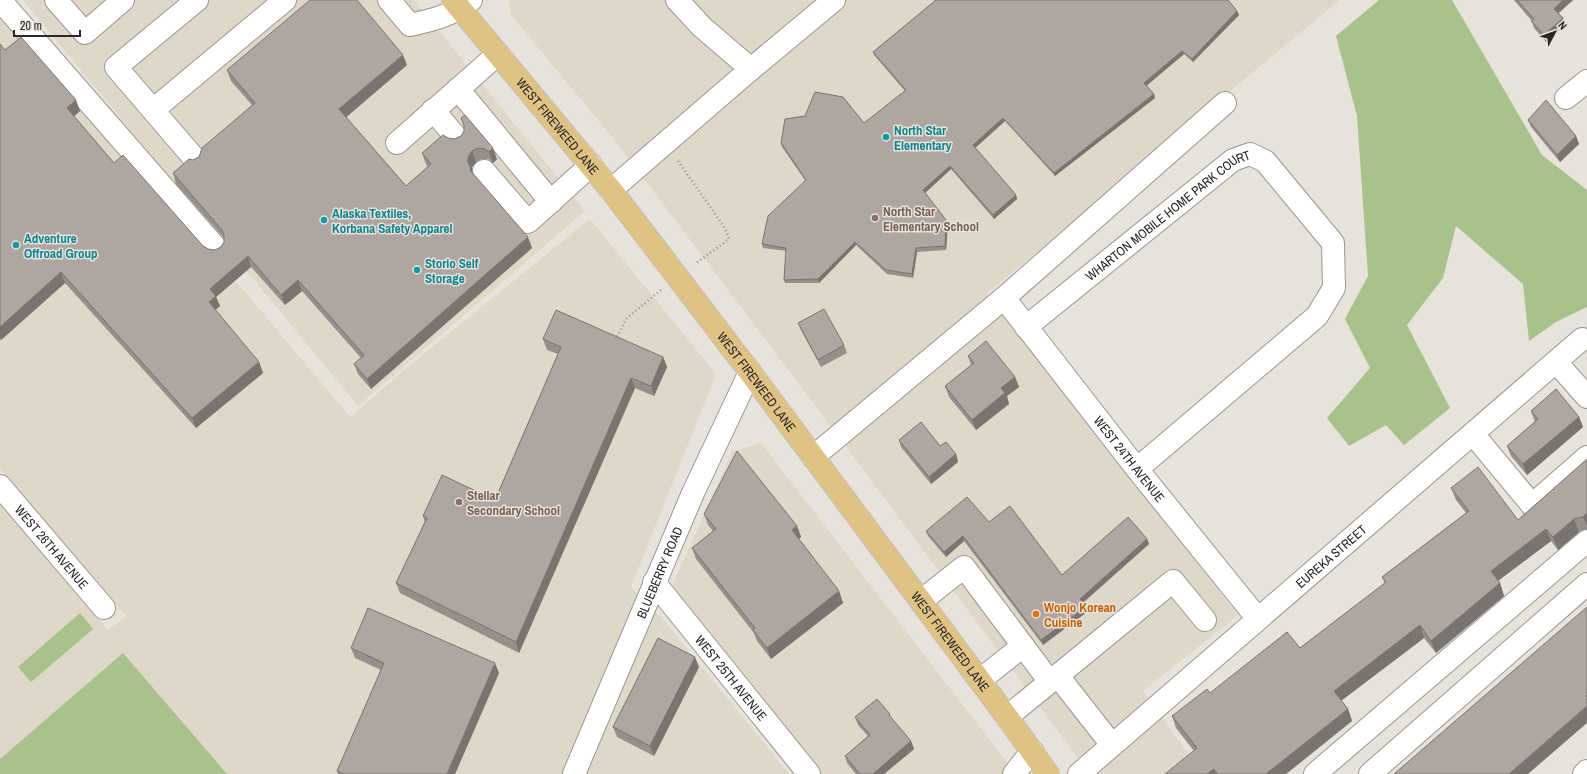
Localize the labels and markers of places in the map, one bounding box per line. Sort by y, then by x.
place label: North Star Elementary [894,122,952,154]
marker: North Star Elementary [881,132,891,142]
place label: North Star Elementary School [883,203,979,235]
place label: Alaska Textiles, Korbana Safety Apparel [332,205,452,237]
marker: North Star Elementary School [870,213,880,223]
marker: Alaska Textiles, Korbana Safety Apparel [319,215,329,225]
place label: Adventure Offroad Group [24,230,97,262]
marker: Adventure Offroad Group [11,240,21,250]
place label: Storio Self Storage [425,255,479,287]
marker: Storio Self Storage [412,265,422,275]
place label: Stellar Secondary School [467,487,560,519]
marker: Stellar Secondary School [454,497,464,507]
place label: Wonjo Korean Cuisine [1044,599,1116,631]
marker: Wonjo Korean Cuisine [1031,609,1041,619]

